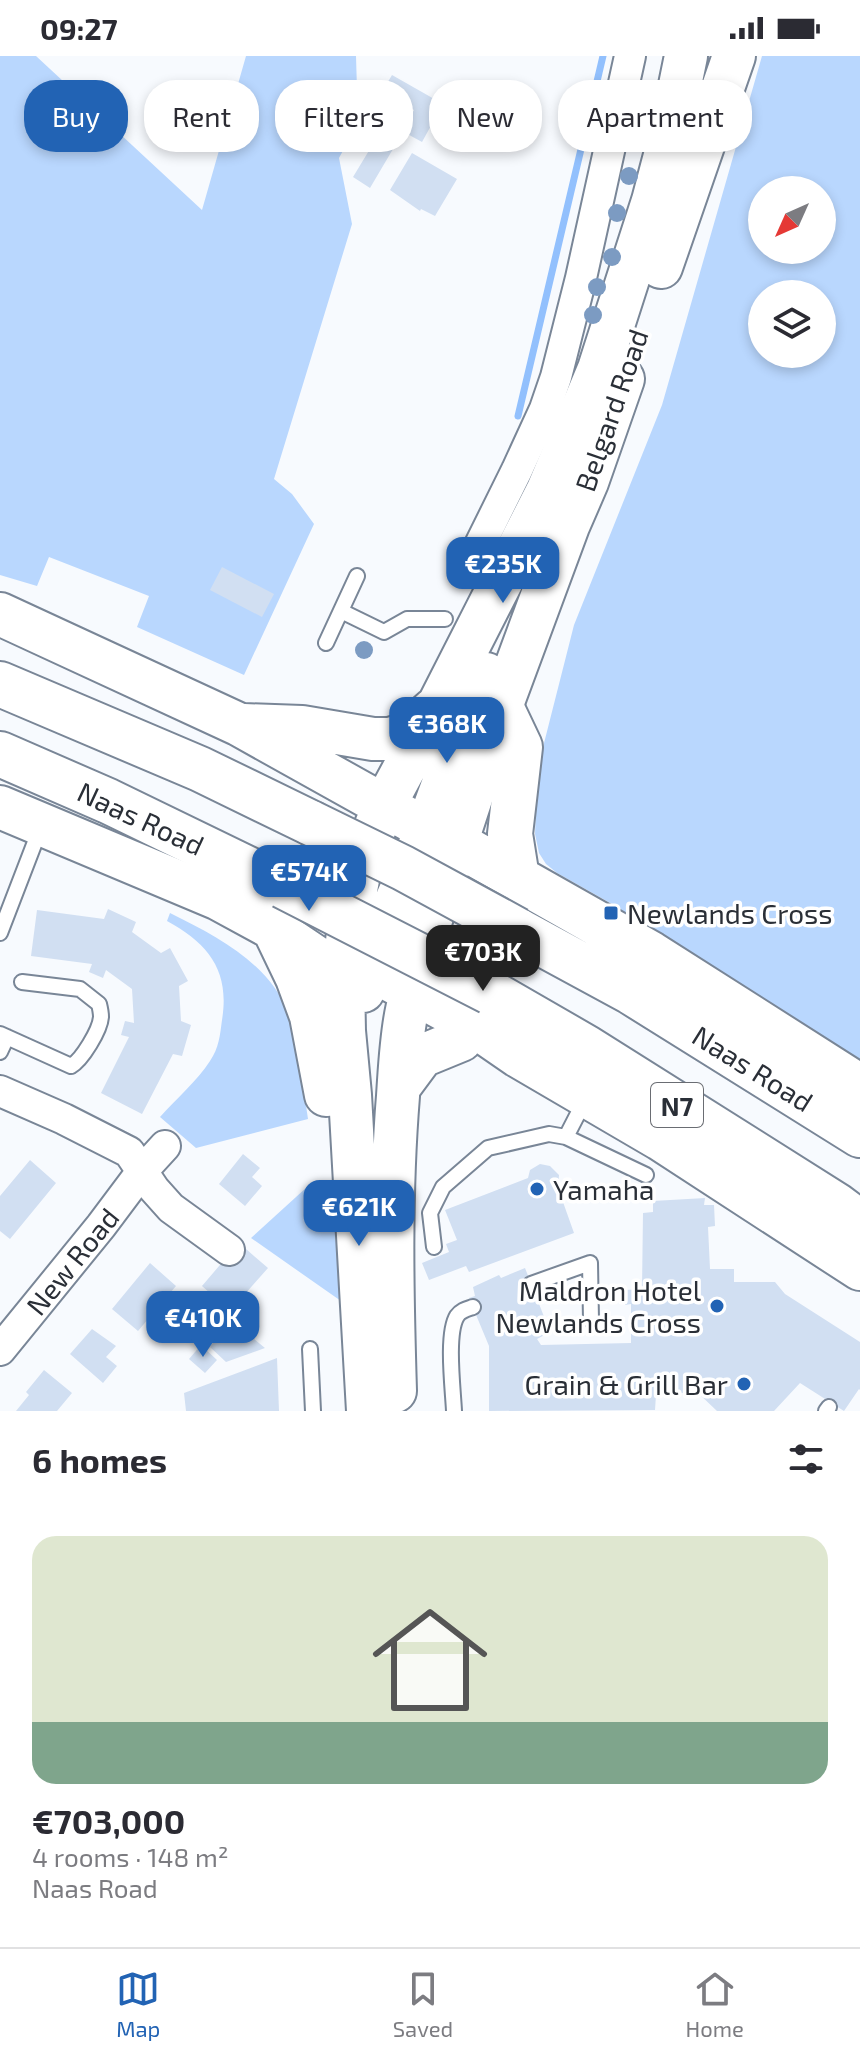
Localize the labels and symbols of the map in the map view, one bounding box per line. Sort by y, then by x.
north arrow [748,176,836,264]
street label: Belgard Road [567,324,655,496]
pin: €235K [447,537,559,605]
pin: €368K [391,697,503,765]
street label: Naas Road [72,774,210,862]
pin: €574K [253,845,365,913]
place label: Newlands Cross [627,896,833,930]
marker: Newlands Cross [602,904,620,922]
pin: €703K [427,925,539,993]
street label: Naas Road [687,1018,819,1118]
road number: N7 [651,1083,703,1127]
place label: Yamaha [553,1172,654,1206]
pin: €621K [303,1180,415,1248]
marker: Yamaha [528,1180,546,1198]
street label: New Road [19,1201,125,1321]
place label: Maldron Hotel Newlands Cross [496,1273,702,1339]
pin: €410K [147,1291,259,1359]
marker: Maldron Hotel Newlands Cross [708,1297,726,1315]
place label: Grain & Grill Bar [525,1367,728,1401]
marker: Grain & Grill Bar [735,1375,753,1393]

